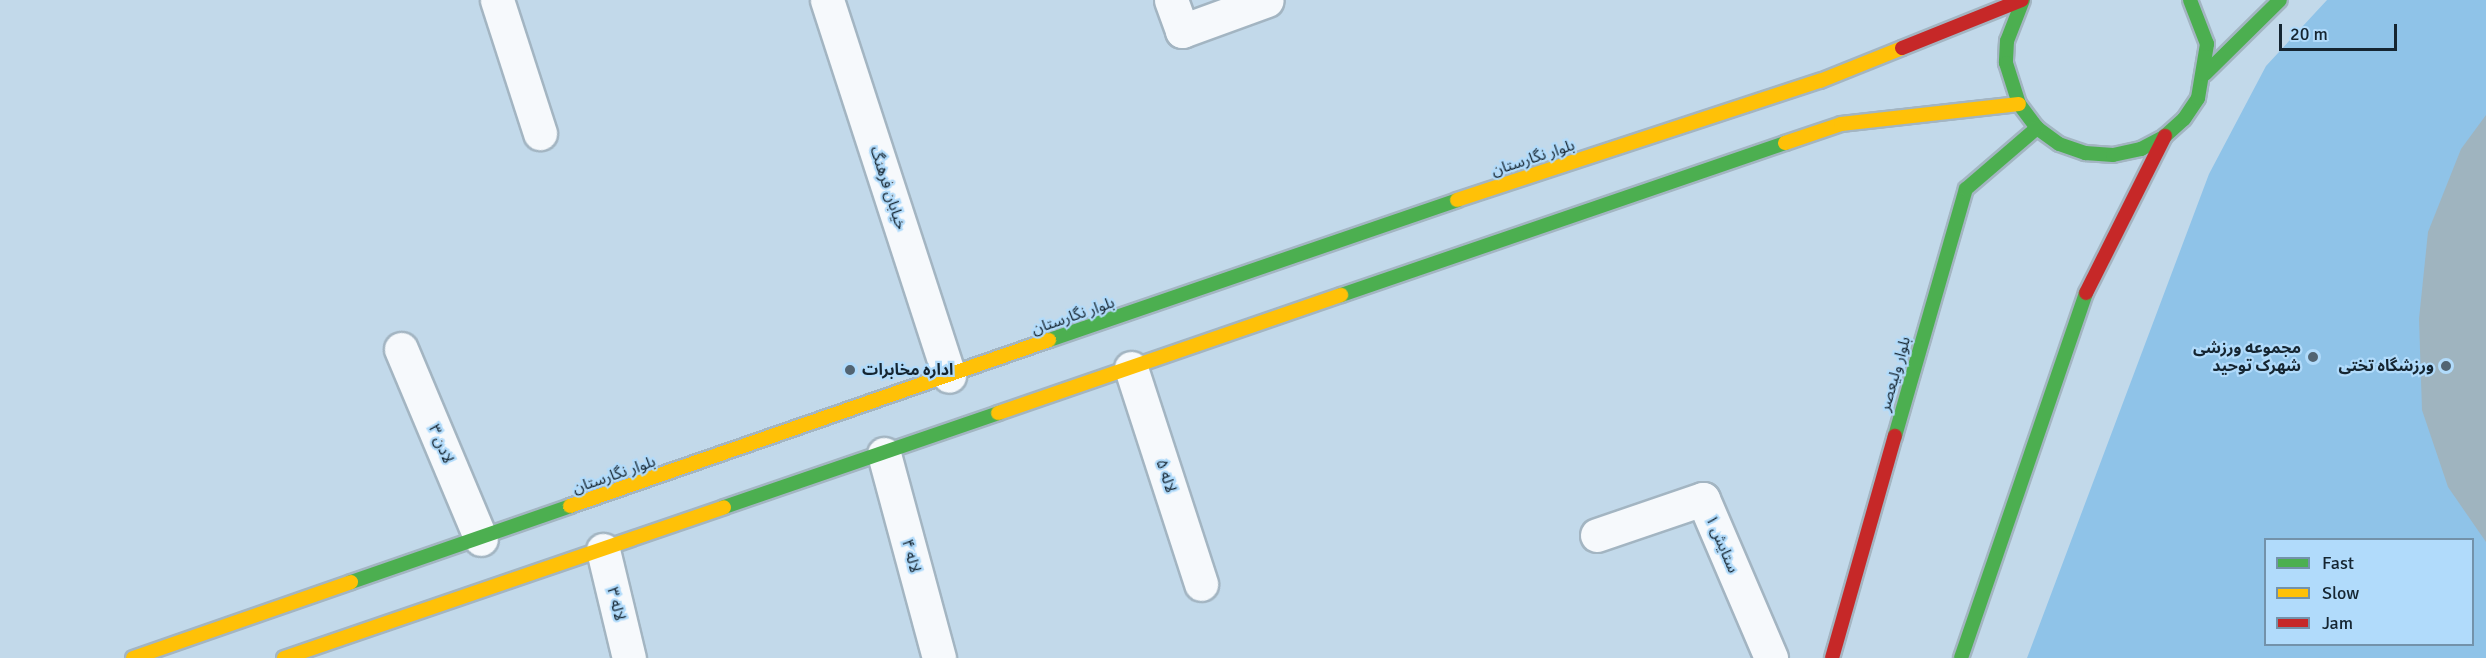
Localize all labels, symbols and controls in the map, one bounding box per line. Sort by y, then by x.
scale bar [2282,12,2400,50]
text: 20 m [2290,23,2328,45]
street label: بلوار نگارستان [1489,136,1577,180]
street label: خیابان فرهنگ [865,144,911,232]
street label: بلوار نگارستان [1029,293,1117,339]
street label: بلوار ولیعصر [1875,334,1915,414]
place label: مجموعه ورزشی شهرک توحید [2193,338,2301,376]
marker: مجموعه ورزشی شهرک توحید [2306,350,2320,364]
place label: ورزشگاه تختی [2338,356,2434,376]
marker: ورزشگاه تختی [2439,359,2453,373]
place label: اداره مخابرات [862,360,953,380]
marker: اداره مخابرات [843,363,857,377]
street label: لادن ۳ [424,422,458,466]
street label: بلوار نگارستان [570,452,658,498]
street label: لاله ۵ [1152,457,1180,495]
street label: ستایش ۱ [1701,512,1743,576]
street label: لاله ۴ [897,537,925,575]
legend [2264,538,2474,646]
text: Fast [2322,552,2354,574]
text: Slow [2322,582,2359,604]
street label: لاله ۳ [603,585,629,623]
text: Jam [2322,612,2353,634]

